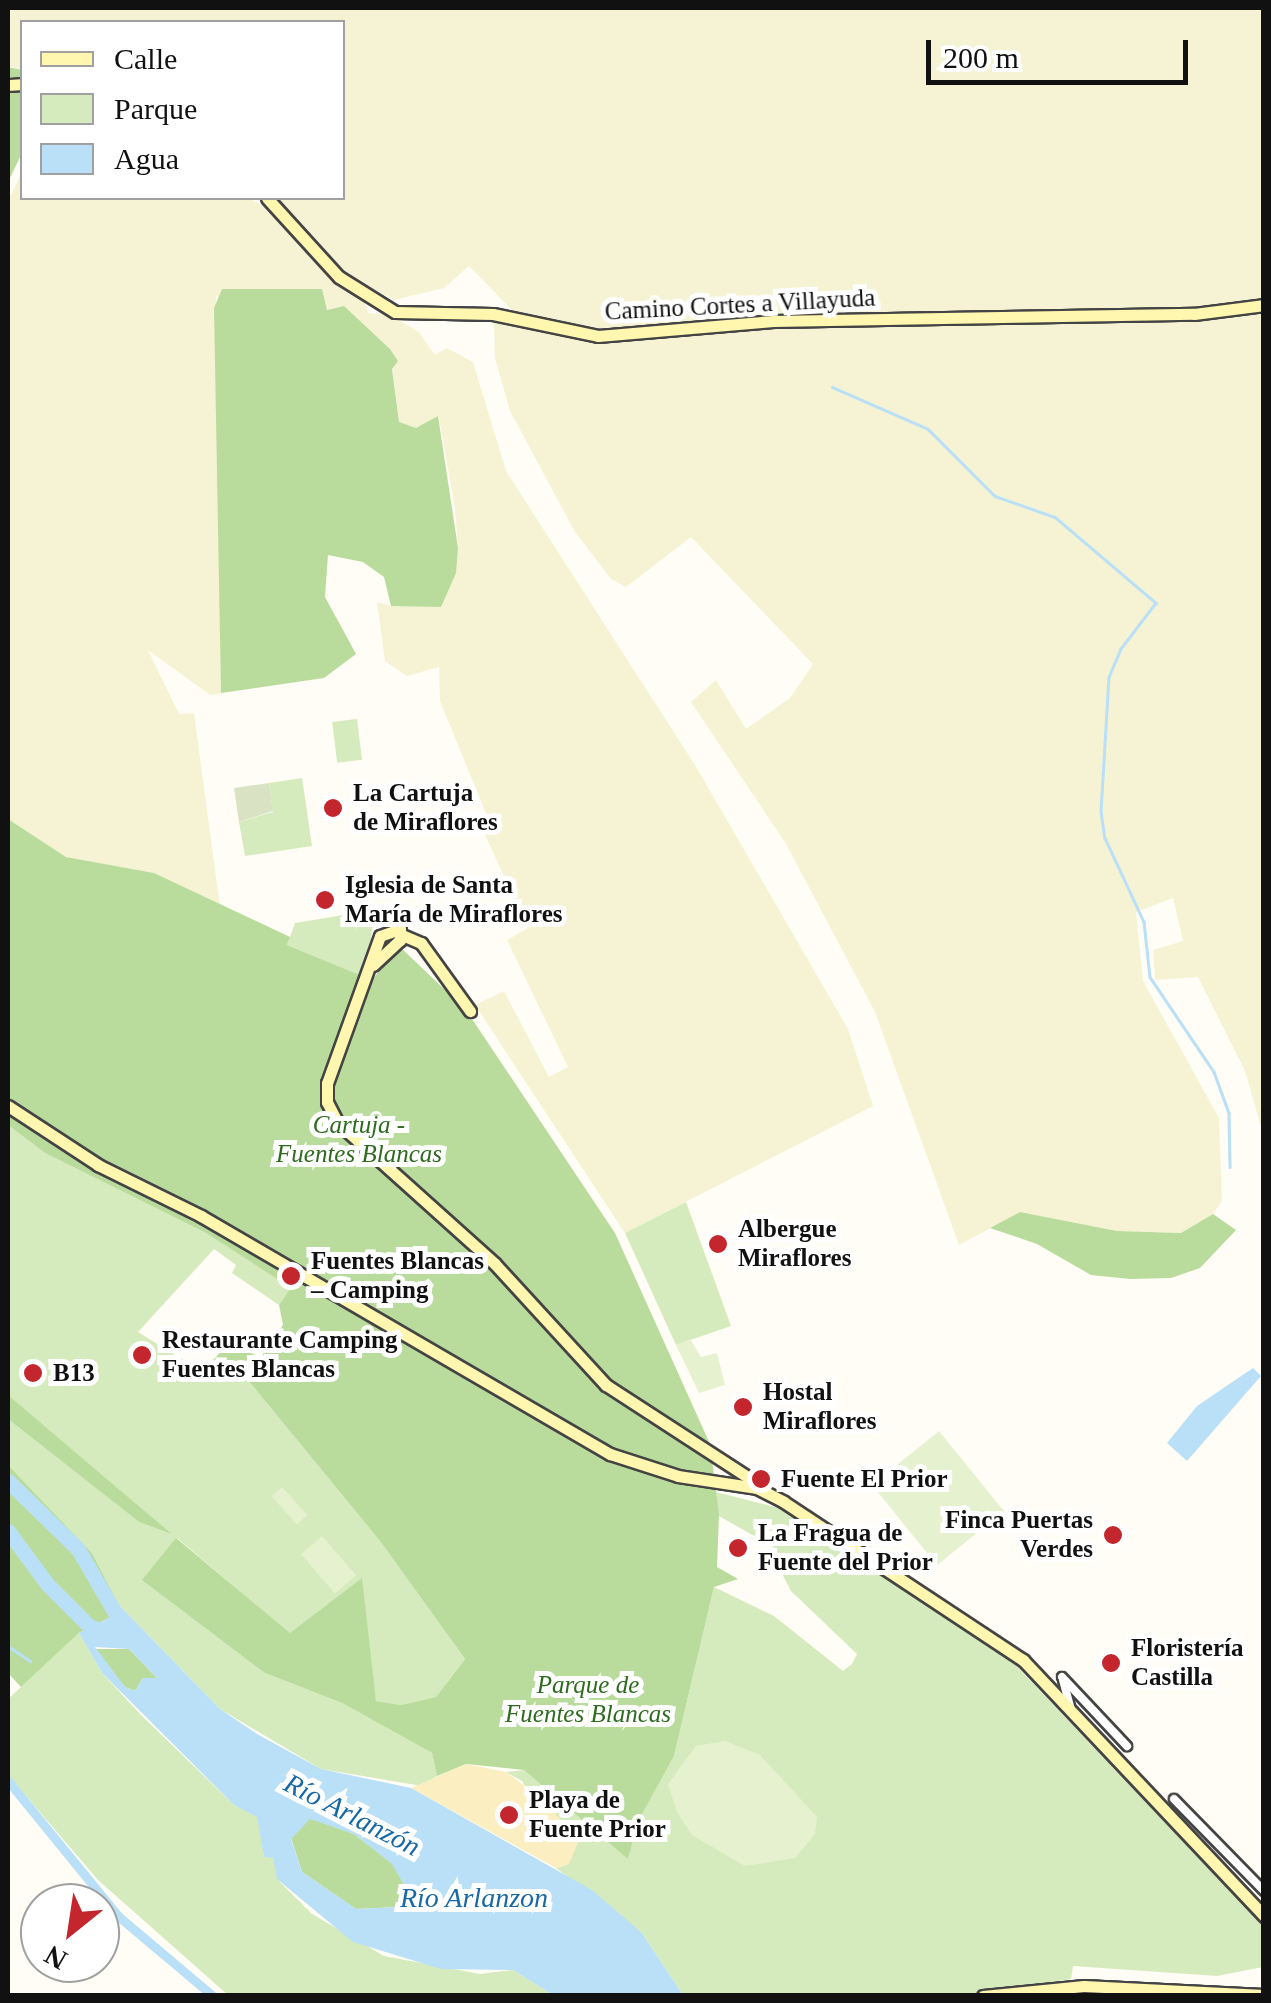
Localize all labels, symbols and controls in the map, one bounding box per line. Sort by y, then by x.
legend [20,20,345,200]
scale bar [931,20,1194,82]
text: 200 m [943,41,1019,74]
text: Calle [114,42,177,75]
text: Parque [114,92,197,125]
text: Agua [114,142,179,175]
street label: Camino Cortes a Villayuda [604,283,876,327]
place label: La Cartuja de Miraflores [353,779,498,838]
marker: La Cartuja de Miraflores [322,797,344,819]
place label: Iglesia de Santa María de Miraflores [345,871,563,930]
marker: Iglesia de Santa María de Miraflores [314,889,336,911]
park label: Cartuja - Fuentes Blancas [276,1111,442,1170]
place label: Albergue Miraflores [738,1215,851,1274]
marker: Albergue Miraflores [707,1233,729,1255]
place label: Fuentes Blancas – Camping [311,1247,484,1306]
marker: Fuentes Blancas – Camping [280,1265,302,1287]
place label: Restaurante Camping Fuentes Blancas [162,1326,397,1385]
marker: Restaurante Camping Fuentes Blancas [131,1344,153,1366]
place label: B13 [53,1358,95,1388]
marker: B13 [22,1362,44,1384]
place label: Hostal Miraflores [763,1378,876,1437]
marker: Hostal Miraflores [732,1396,754,1418]
place label: Fuente El Prior [781,1464,948,1494]
marker: Fuente El Prior [750,1468,772,1490]
place label: Finca Puertas Verdes [945,1506,1093,1565]
place label: La Fragua de Fuente del Prior [758,1519,933,1578]
marker: Finca Puertas Verdes [1102,1524,1124,1546]
marker: La Fragua de Fuente del Prior [727,1537,749,1559]
place label: Floristería Castilla [1131,1634,1243,1693]
marker: Floristería Castilla [1100,1652,1122,1674]
park label: Parque de Fuentes Blancas [505,1671,671,1730]
water label: Río Arlanzón [278,1766,426,1864]
place label: Playa de Fuente Prior [529,1786,666,1845]
marker: Playa de Fuente Prior [498,1804,520,1826]
water label: Río Arlanzon [400,1881,548,1915]
north arrow [20,1883,120,1983]
text: N [39,1939,72,1976]

